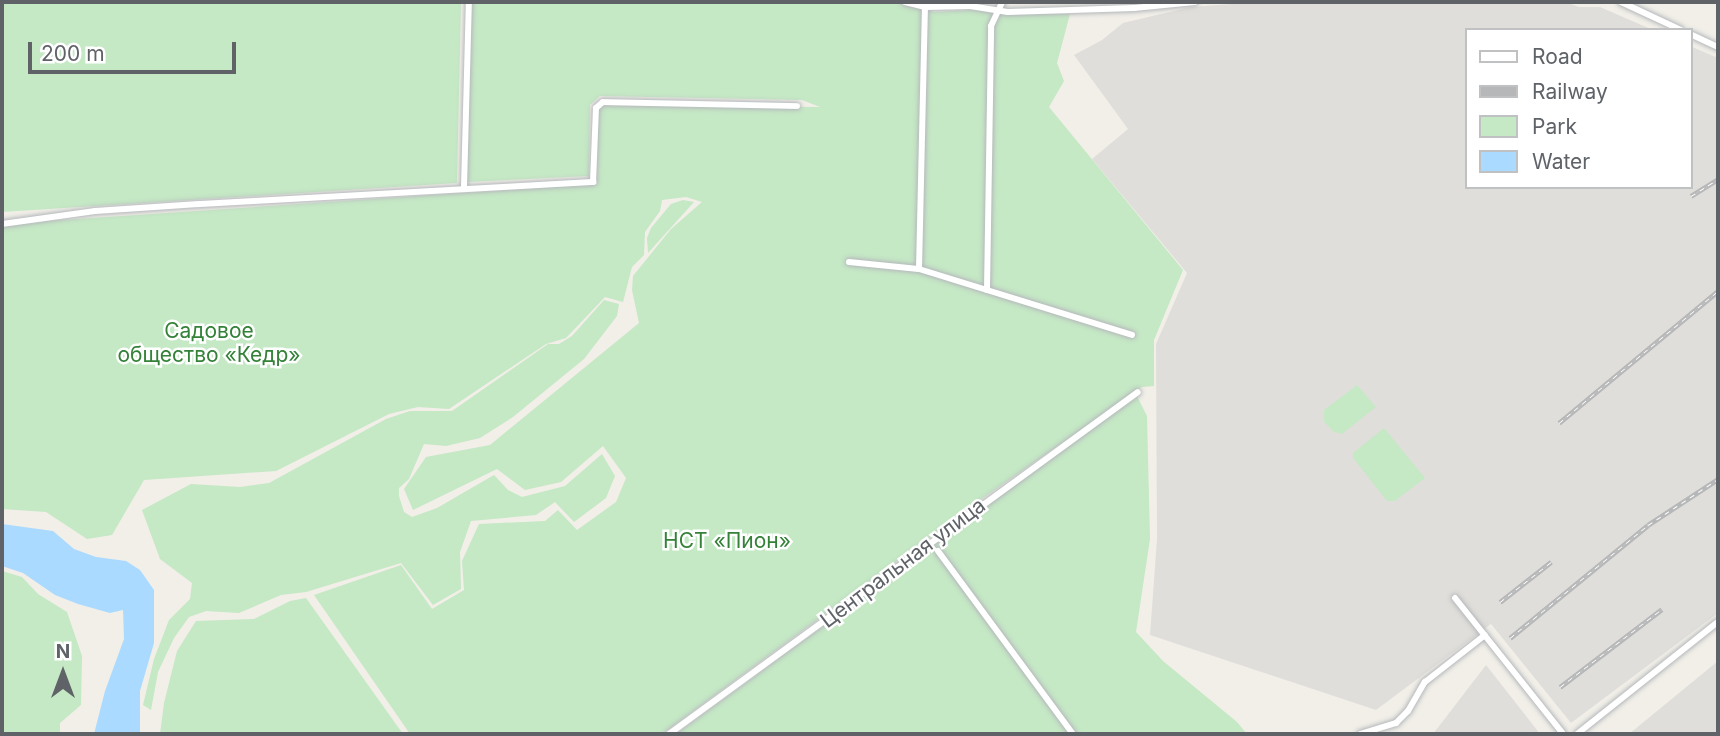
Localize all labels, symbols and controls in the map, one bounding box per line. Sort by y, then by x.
scale bar [32,28,240,72]
legend [1464,28,1692,189]
text: 200 m [41,41,105,66]
text: Road [1532,44,1583,69]
text: Railway [1532,79,1608,104]
text: Park [1532,114,1577,139]
text: Water [1532,149,1590,174]
park label: Садовое общество «Кедр» [117,318,301,368]
street label: Центральная улица [816,493,990,633]
park label: НСТ «Пион» [663,528,791,554]
north arrow [28,638,98,708]
text: N [56,640,70,663]

